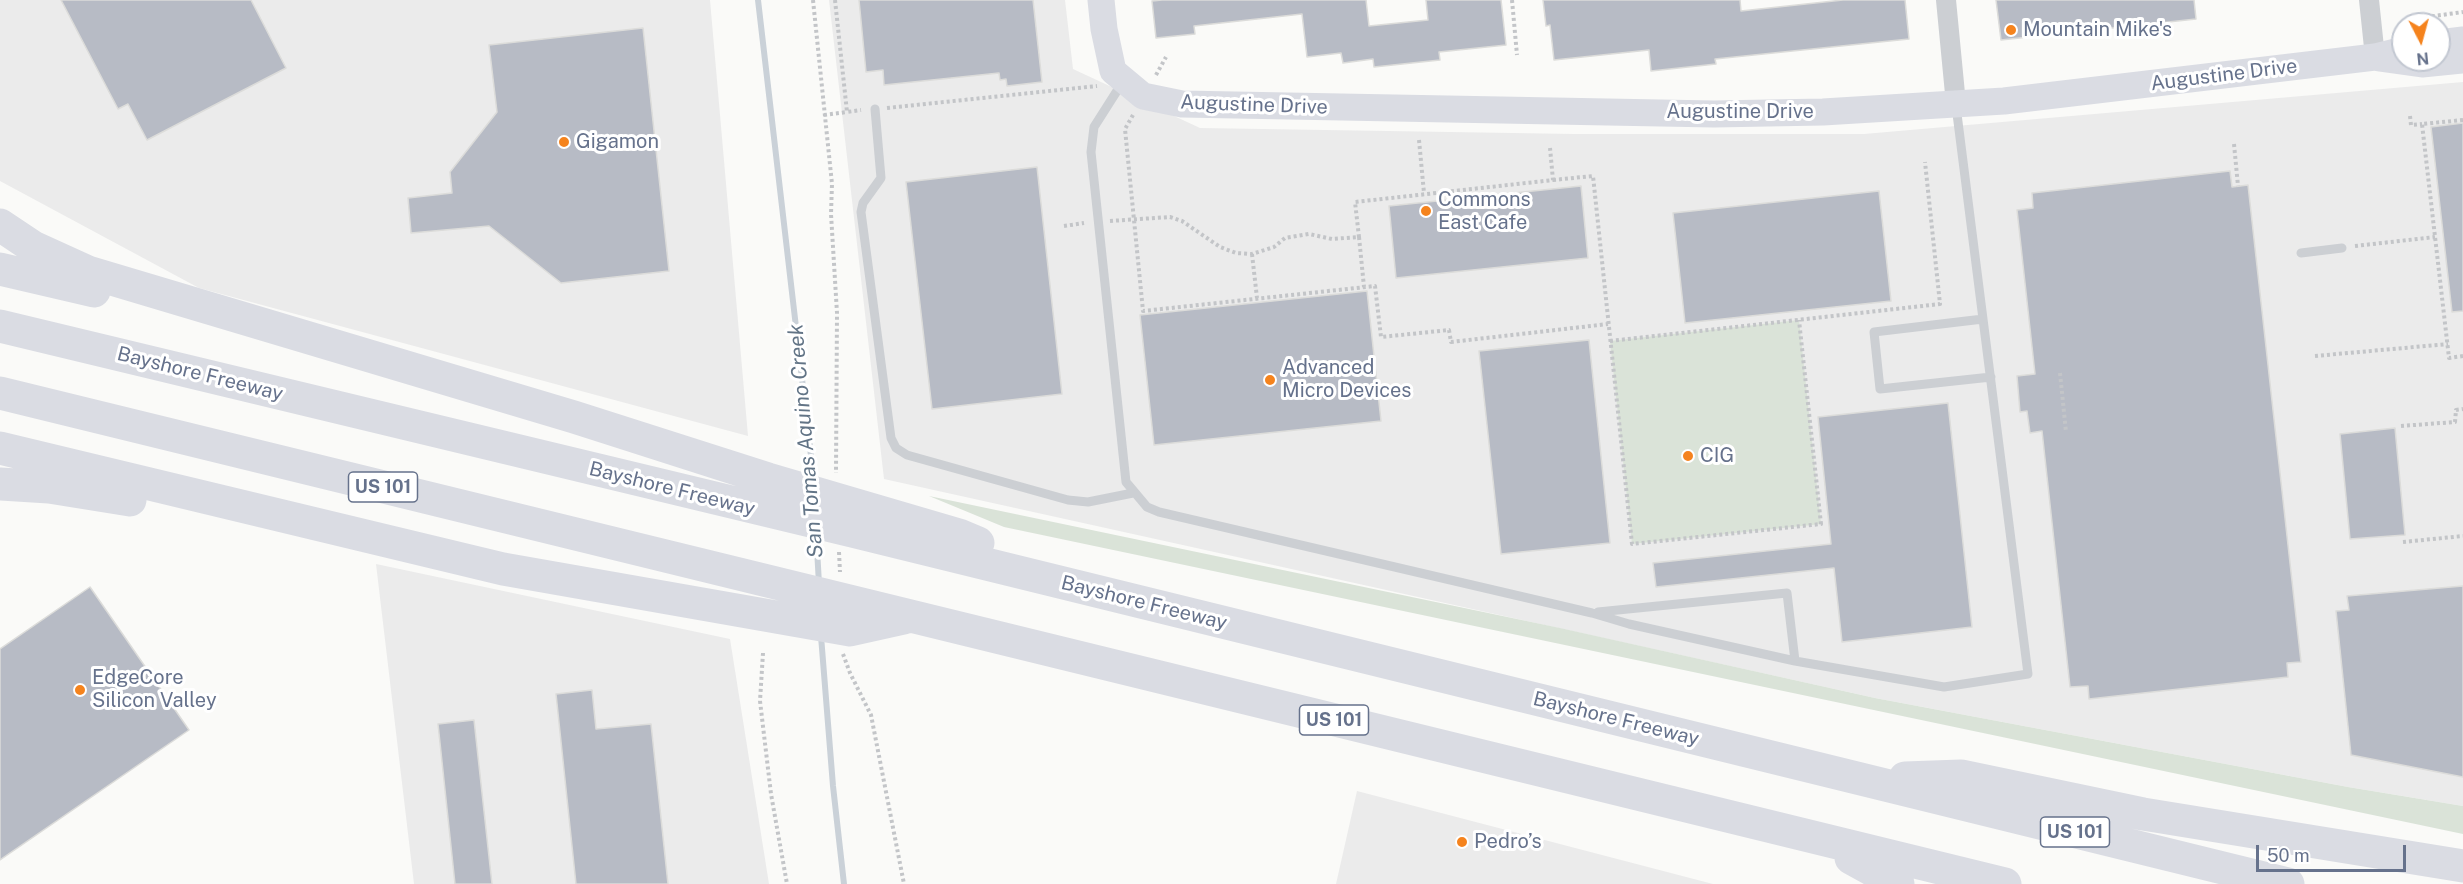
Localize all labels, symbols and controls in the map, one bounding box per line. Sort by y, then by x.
north arrow [2391,12,2451,72]
place label: Mountain Mike's [2023,18,2172,42]
marker: Mountain Mike's [2004,23,2018,37]
text: N [2416,48,2430,69]
street label: Augustine Drive [2149,54,2299,96]
street label: Augustine Drive [1180,90,1328,120]
street label: Augustine Drive [1666,100,1814,124]
place label: Gigamon [576,130,659,154]
marker: Gigamon [557,135,571,149]
place label: Commons East Cafe [1438,188,1531,235]
marker: Commons East Cafe [1419,204,1433,218]
water label: San Tomas Aquino Creek [783,323,829,559]
street label: Bayshore Freeway [114,342,286,406]
place label: Advanced Micro Devices [1282,356,1411,403]
marker: Advanced Micro Devices [1263,373,1277,387]
place label: CIG [1700,444,1734,468]
marker: CIG [1681,449,1695,463]
street label: Bayshore Freeway [586,457,758,521]
road number: US 101 [348,472,418,502]
street label: Bayshore Freeway [1058,571,1230,635]
place label: EdgeCore Silicon Valley [92,666,217,713]
marker: EdgeCore Silicon Valley [73,683,87,697]
street label: Bayshore Freeway [1530,687,1702,751]
road number: US 101 [1300,705,1368,735]
road number: US 101 [2040,817,2110,847]
place label: Pedro’s [1474,830,1542,854]
scale bar [2259,833,2409,871]
marker: Pedro’s [1455,835,1469,849]
text: 50 m [2267,845,2310,866]

